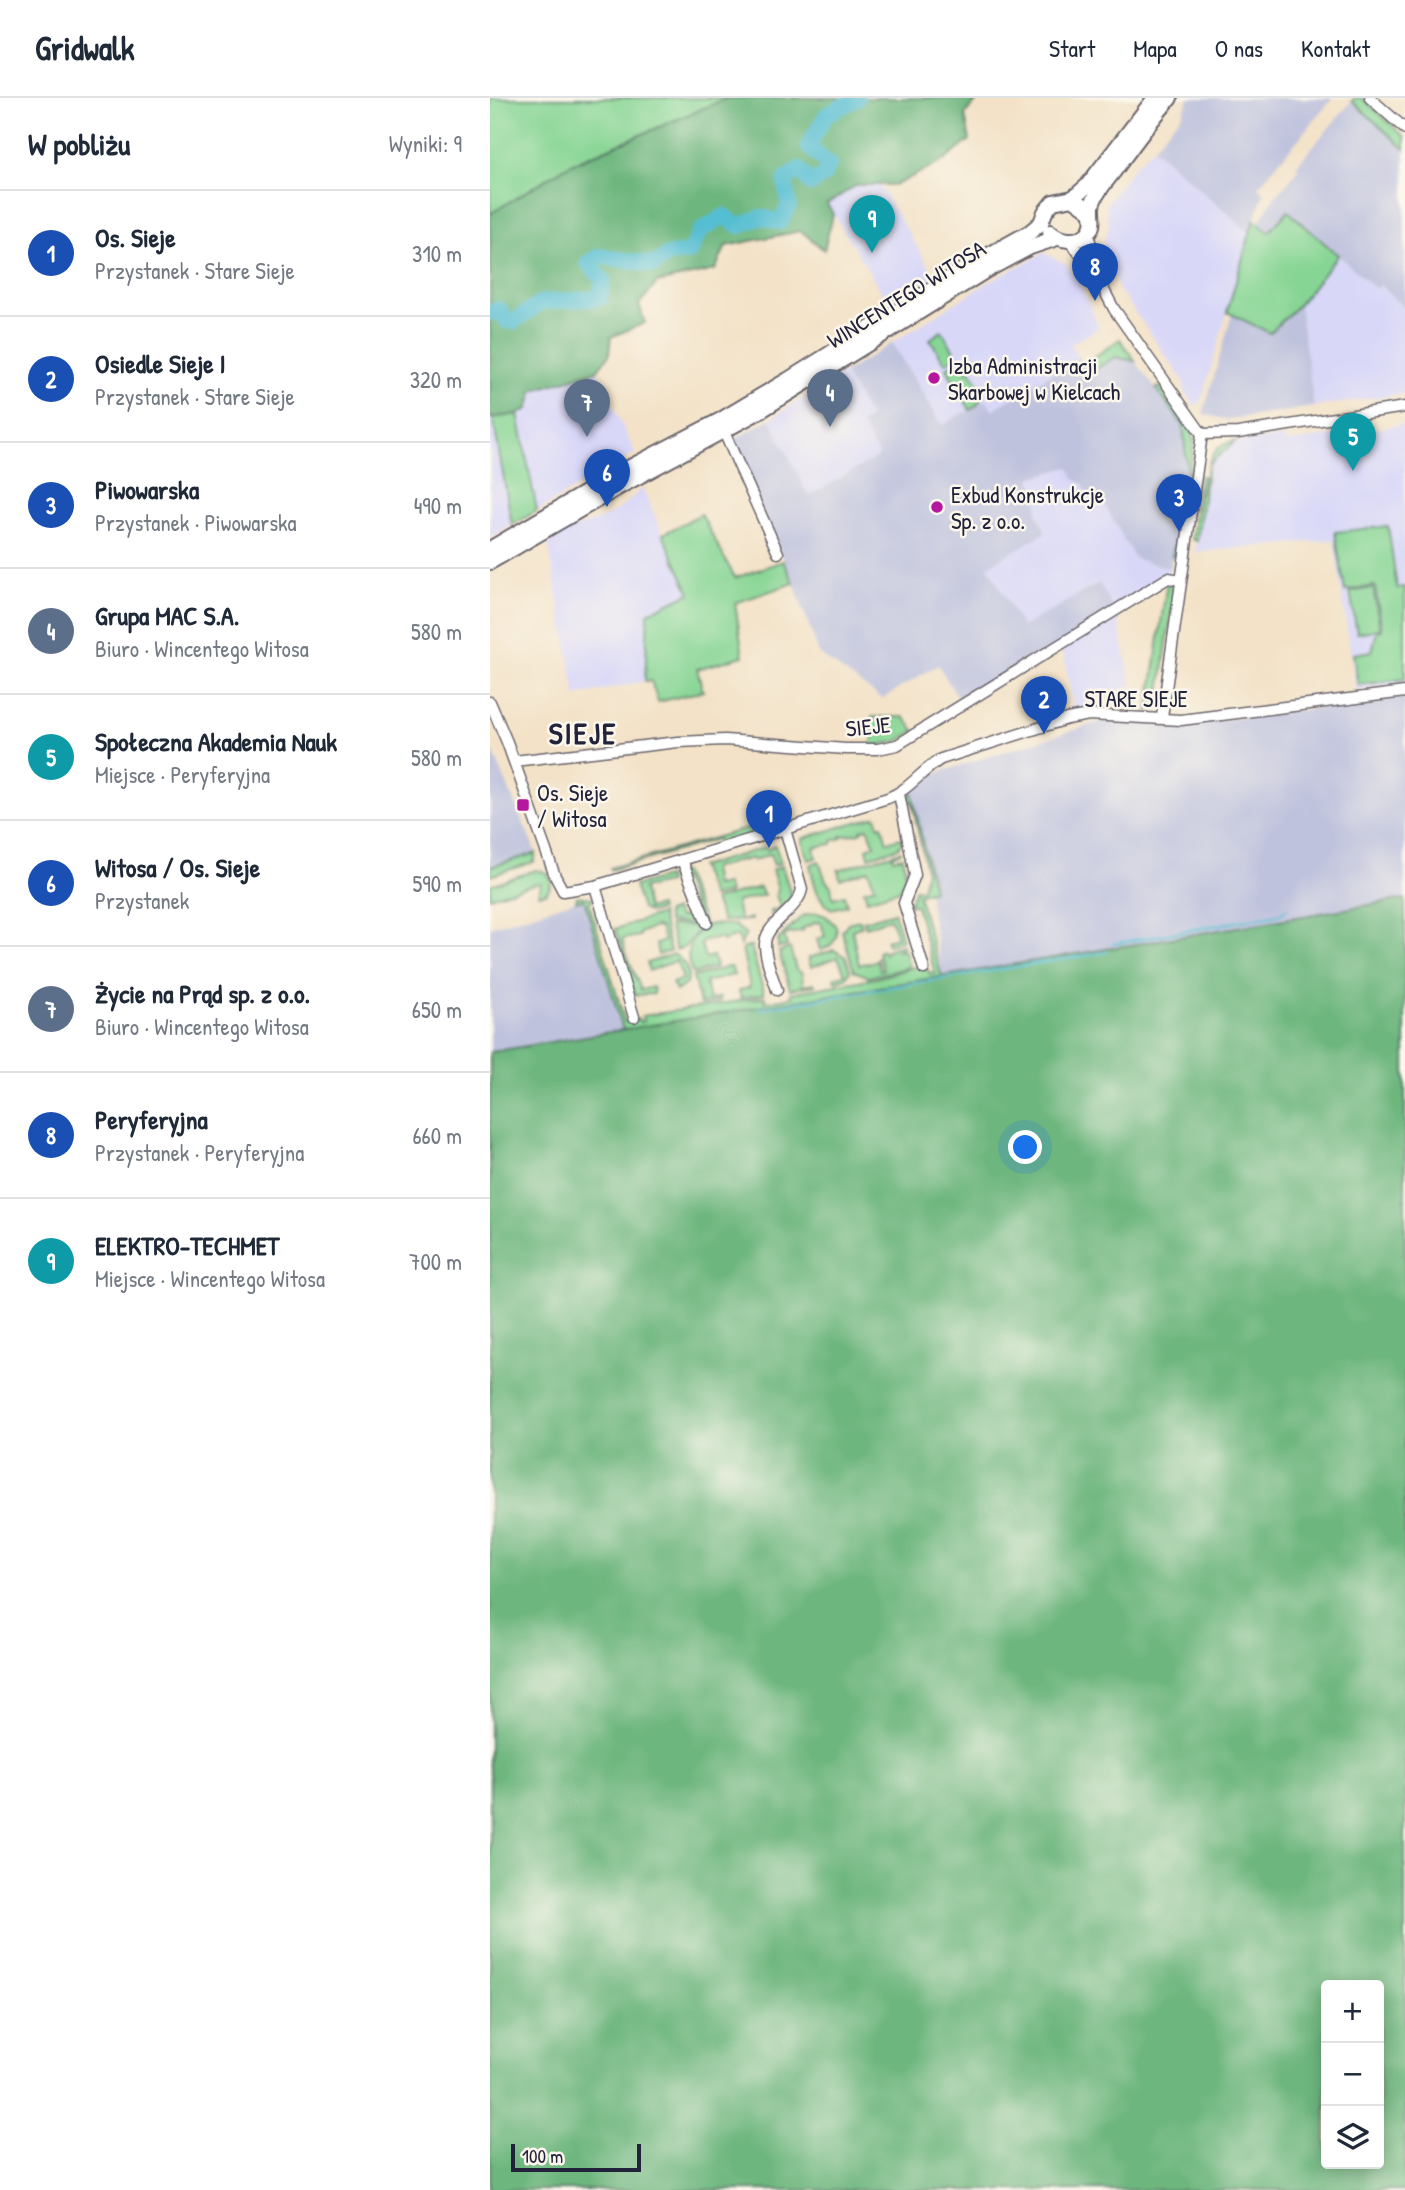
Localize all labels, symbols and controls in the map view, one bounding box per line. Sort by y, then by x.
text: Gridwalk [35,26,135,70]
text: Start [1049,32,1095,64]
text: Mapa [1133,32,1177,64]
text: O nas [1215,32,1263,64]
text: Kontakt [1301,32,1370,64]
text: W pobliżu [28,124,130,164]
text: Wyniki: 9 [389,128,462,159]
pin: 9 [849,195,895,253]
text: Os. Sieje [95,220,176,255]
street label: WINCENTEGO WITOSA [821,233,991,355]
text: 1 [47,238,55,269]
text: 310 m [412,238,462,269]
pin: 8 [1072,243,1118,301]
text: Przystanek · Stare Sieje [95,255,295,286]
text: Osiedle Sieje I [95,346,226,381]
place label: Izba Administracji Skarbowej w Kielcach [948,350,1120,407]
text: 2 [46,364,56,395]
text: 320 m [410,364,462,395]
pin: 4 [807,369,853,427]
marker: Izba Administracji Skarbowej w Kielcach [926,370,942,386]
pin: 7 [564,379,610,437]
text: Przystanek · Stare Sieje [95,381,295,412]
pin: 5 [1330,413,1376,471]
pin: 6 [584,449,630,507]
text: Piwowarska [95,472,199,507]
pin: 3 [1156,474,1202,532]
place label: Exbud Konstrukcje Sp. z o.o. [951,479,1104,536]
text: 3 [46,490,56,521]
text: 490 m [414,490,462,521]
marker: Exbud Konstrukcje Sp. z o.o. [929,499,945,515]
text: Przystanek · Piwowarska [95,507,297,538]
text: Grupa MAC S.A. [95,598,239,633]
text: 4 [47,616,55,647]
text: 580 m [411,616,462,647]
text: Biuro · Wincentego Witosa [95,633,309,664]
pin: 2 [1021,676,1067,734]
street label: STARE SIEJE [1084,683,1188,714]
street label: SIEJE [844,708,892,744]
district label: SIEJE [549,713,617,753]
text: Społeczna Akademia Nauk [95,724,337,759]
text: 5 [46,742,56,773]
text: 580 m [411,742,462,773]
text: Miejsce · Peryferyjna [95,759,270,790]
place label: Os. Sieje / Witosa [537,777,608,834]
pin: 1 [746,790,792,848]
marker: Os. Sieje / Witosa [515,797,531,813]
text: Witosa / Os. Sieje [95,850,260,885]
text: 6 [46,868,56,899]
text: 590 m [413,868,462,899]
text: Przystanek [95,885,189,916]
text: Życie na Prąd sp. z o.o. [95,976,310,1011]
text: 7 [45,994,57,1025]
text: 650 m [412,994,462,1025]
text: Biuro · Wincentego Witosa [95,1011,309,1042]
text: Peryferyjna [95,1102,208,1137]
text: 8 [46,1120,56,1151]
text: 660 m [412,1120,462,1151]
your location [1008,1130,1042,1164]
text: Przystanek · Peryferyjna [95,1137,304,1168]
text: ELEKTRO-TECHMET [95,1228,279,1263]
text: 9 [47,1246,55,1277]
text: 700 m [409,1246,462,1277]
text: Miejsce · Wincentego Witosa [95,1263,325,1294]
map controls [1321,1980,1384,2169]
button: + [1321,1980,1384,2043]
button: − [1321,2043,1384,2106]
button: layers [1321,2106,1384,2169]
scale bar [511,2141,640,2173]
text: 100 m [522,2143,563,2169]

